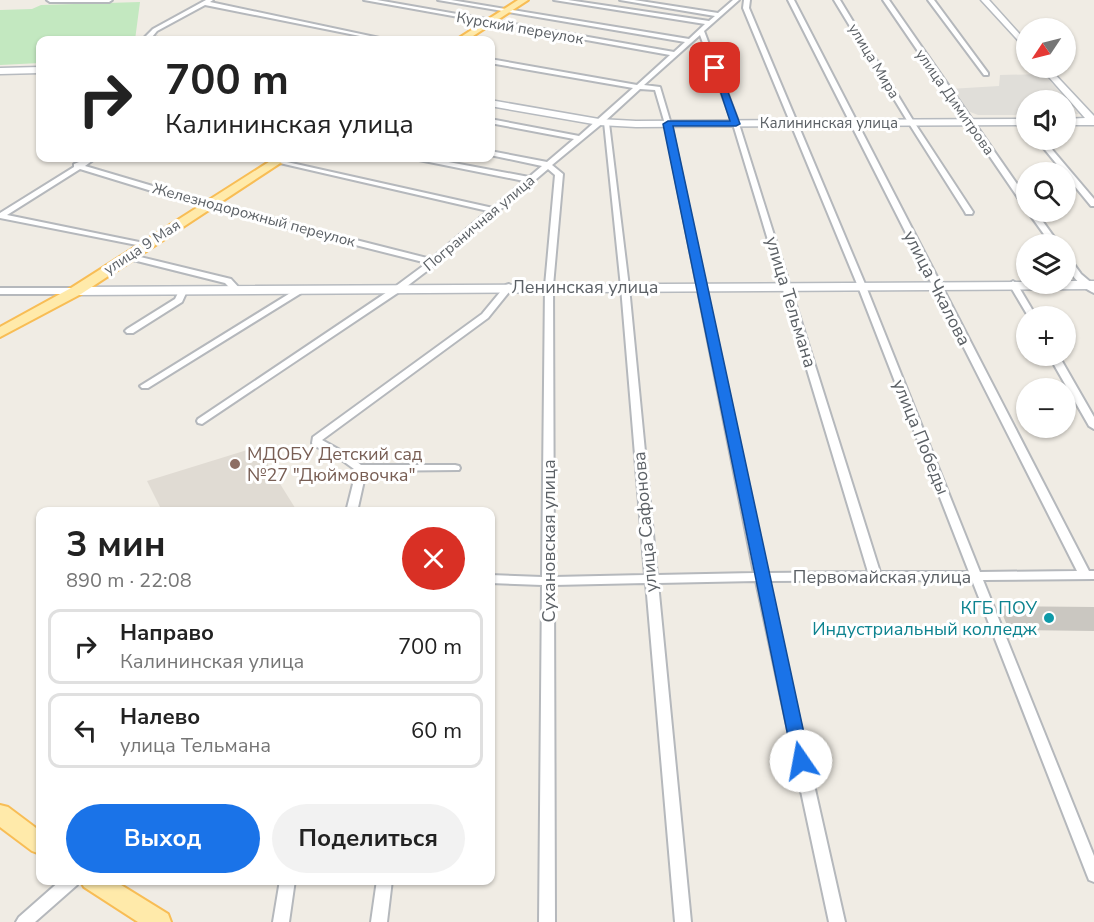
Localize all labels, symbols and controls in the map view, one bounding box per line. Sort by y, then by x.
street label: Курский переулок [455,7,585,49]
north arrow [1016,18,1076,78]
map controls [1016,18,1076,438]
street label: улица Мира [844,20,904,102]
pin [689,42,740,93]
street label: улица Димитрова [911,45,999,159]
icon: arrive [698,51,731,84]
text: 700 m [165,52,289,109]
icon: right [66,60,144,138]
button: sound [1016,90,1076,150]
text: Калининская улица [165,106,414,143]
street label: Калининская улица [760,113,898,133]
button: search [1016,162,1076,222]
street label: Пограничная улица [419,170,539,276]
street label: Железнодорожный переулок [150,178,358,252]
street label: улица 9 Мая [100,215,184,279]
street label: улица Чкалова [898,226,976,350]
street label: улица Тельмана [760,234,822,370]
button: layers [1016,234,1076,294]
street label: Ленинская улица [512,275,658,299]
button: + [1016,306,1076,366]
street label: улица Победы [887,376,955,498]
button: − [1016,378,1076,438]
place label: МДОБУ Детский сад №27 "Дюймовочка" [247,442,423,487]
street label: улица Сафонова [627,451,663,593]
marker: МДОБУ Детский сад №27 "Дюймовочка" [228,457,242,471]
street label: Сухановская улица [537,459,561,623]
text: 3 мин [66,520,166,569]
button: close [402,527,465,590]
street label: Первомайская улица [793,565,971,589]
text: 890 m · 22:08 [66,567,192,594]
place label: КГБ ПОУ Индустриальный колледж [812,596,1038,641]
marker: КГБ ПОУ Индустриальный колледж [1042,611,1056,625]
text: Направо [120,618,214,648]
icon: right [69,630,102,663]
text: 700 m [398,632,462,662]
text: Калининская улица [120,648,304,675]
text: Налево [120,702,200,732]
icon: left [69,714,102,747]
text: 60 m [411,716,462,746]
position arrow [769,729,833,793]
text: улица Тельмана [120,732,271,759]
button: Выход [66,804,260,873]
button: Поделиться [272,804,465,873]

